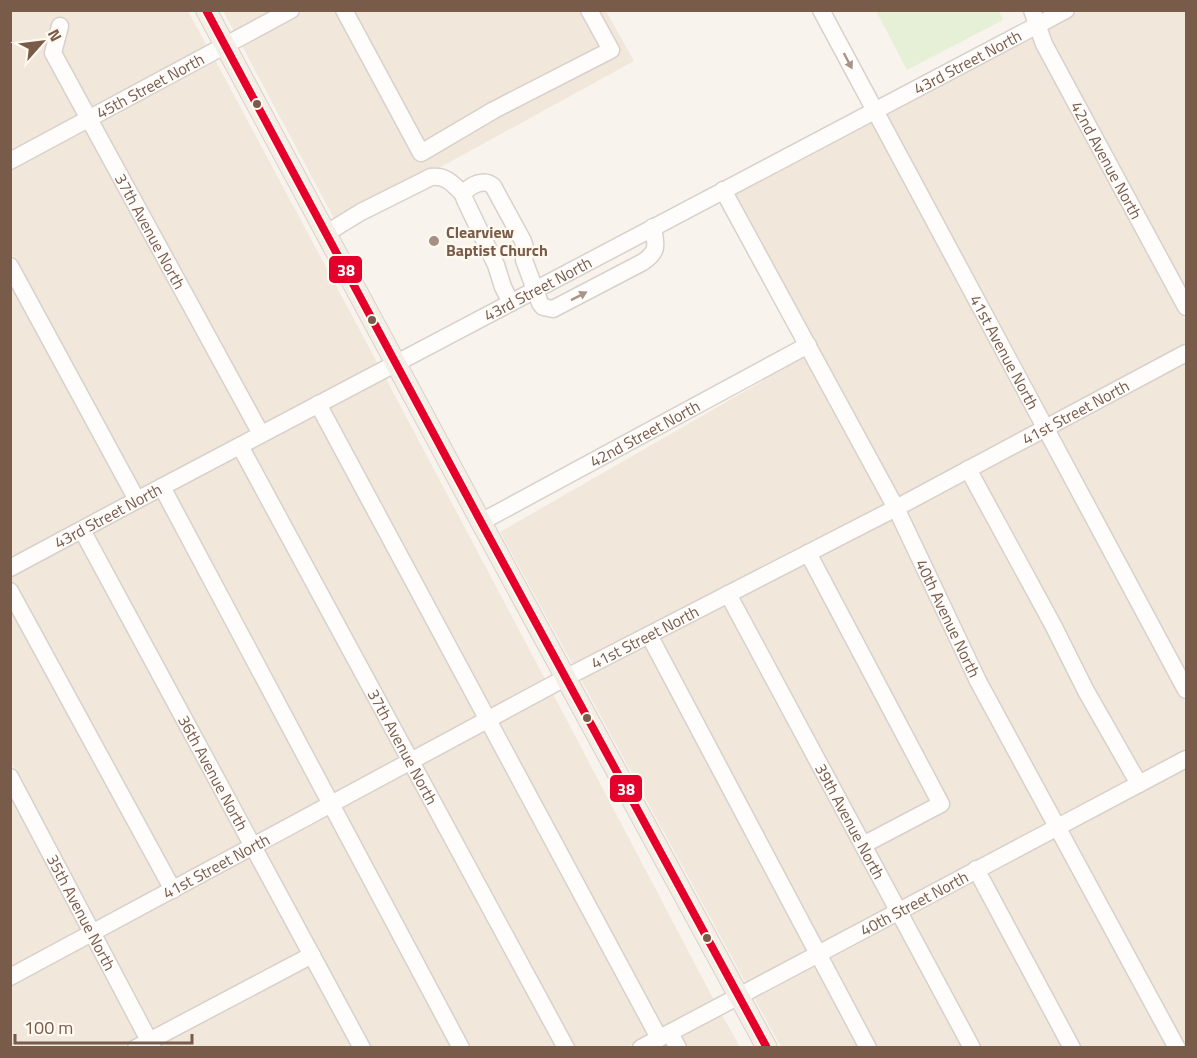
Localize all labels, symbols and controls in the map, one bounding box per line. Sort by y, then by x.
north arrow [12,12,72,72]
text: N [42,24,68,45]
street label: 43rd Street North [909,24,1026,100]
street label: 45th Street North [92,47,208,125]
one-way arrow [843,52,853,69]
street label: 42nd Avenue North [1065,97,1148,223]
unlabelled marker [251,98,263,110]
street label: 37th Avenue North [109,169,192,293]
place label: Clearview Baptist Church [446,220,548,262]
marker: Clearview Baptist Church [427,234,441,248]
street label: 43rd Street North [479,250,596,327]
line badge: 38 [328,255,363,284]
text: 38 [337,258,355,282]
street label: 41st Avenue North [964,290,1045,414]
one-way arrow [571,291,588,301]
unlabelled marker [366,314,378,326]
street label: 41st Street North [1018,374,1133,451]
street label: 42nd Street North [585,394,704,473]
street label: 43rd Street North [50,477,166,554]
street label: 40th Avenue North [910,555,987,681]
street label: 41st Street North [587,599,703,675]
street label: 37th Avenue North [362,685,444,809]
street label: 36th Avenue North [172,711,254,835]
unlabelled marker [581,712,593,724]
street label: 39th Avenue North [809,759,891,883]
line badge: 38 [609,774,643,803]
text: 38 [617,777,635,801]
street label: 41st Street North [158,827,274,905]
street label: 35th Avenue North [41,850,122,975]
street label: 40th Street North [856,865,972,942]
unlabelled marker [701,932,713,944]
scale bar [15,1007,192,1045]
text: 100 m [24,1014,73,1041]

